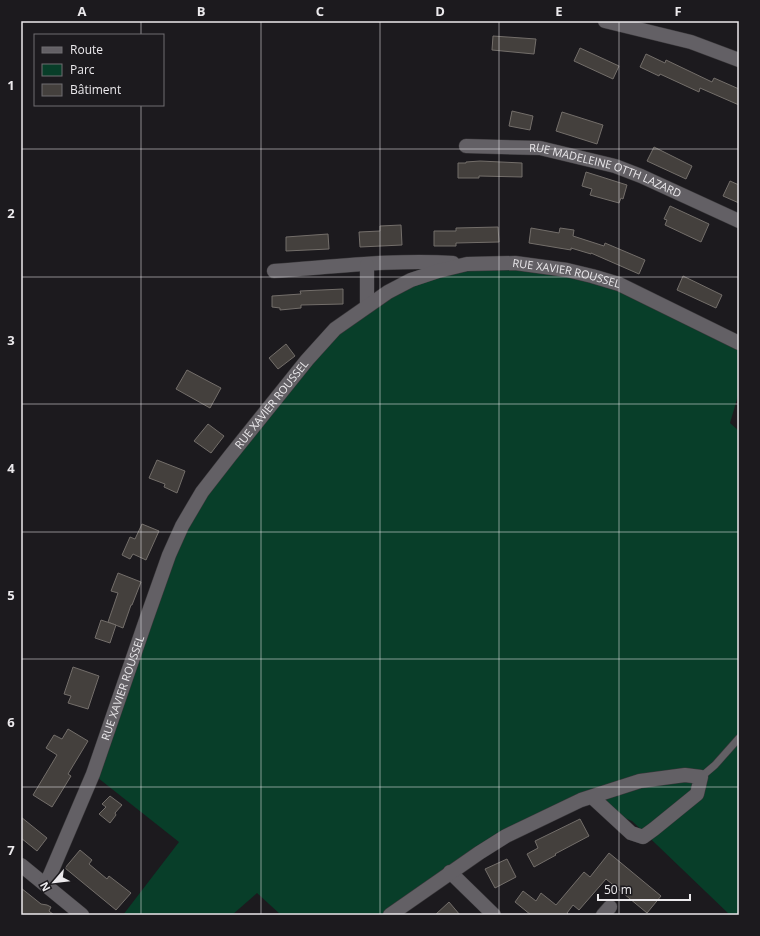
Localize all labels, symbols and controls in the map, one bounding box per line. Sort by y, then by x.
text: A [78,2,87,20]
text: B [197,2,206,20]
text: C [316,2,324,20]
text: D [435,2,445,20]
text: E [555,2,563,20]
text: F [674,2,682,20]
legend [34,34,164,106]
text: Route [70,41,103,58]
text: Parc [70,61,95,78]
text: 1 [7,76,15,94]
text: Bâtiment [70,81,121,98]
street label: RUE MADELEINE OTTH LAZARD [529,139,684,201]
text: 2 [7,204,15,222]
street label: RUE XAVIER ROUSSEL [512,255,623,291]
text: 3 [7,331,15,349]
street label: RUE XAVIER ROUSSEL [231,356,311,452]
text: 4 [7,459,15,477]
text: 5 [7,586,15,604]
street label: RUE XAVIER ROUSSEL [97,633,147,742]
text: 6 [7,713,15,731]
text: 7 [7,841,15,859]
north arrow [34,862,74,902]
scale bar [598,876,690,902]
text: N [36,879,53,894]
text: 50 m [604,881,632,898]

